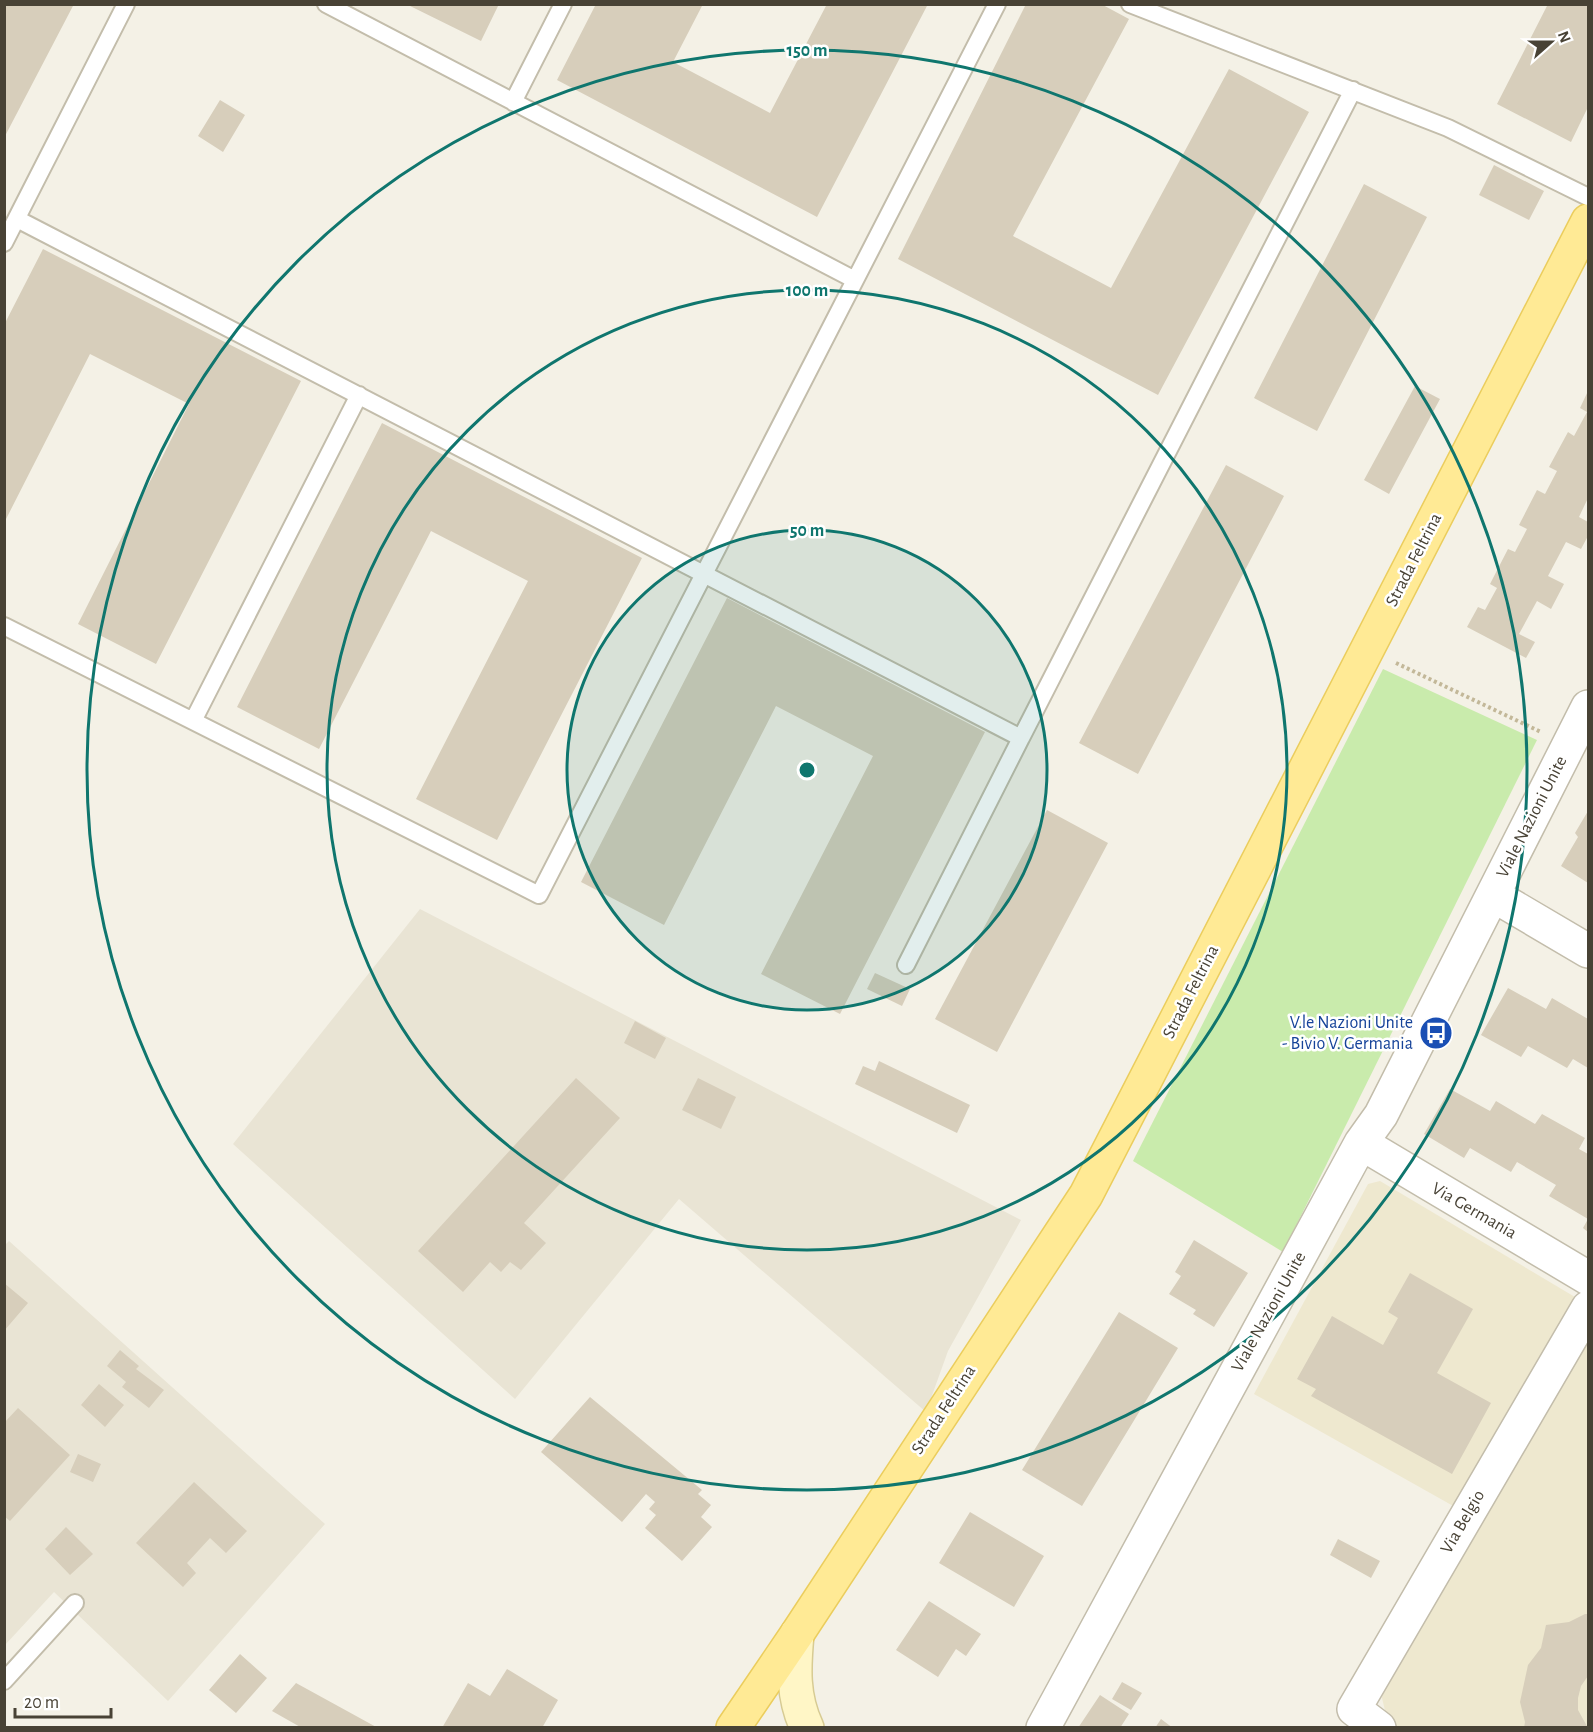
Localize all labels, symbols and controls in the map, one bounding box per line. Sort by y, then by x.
north arrow [1521,12,1581,72]
text: N [1555,29,1574,45]
text: 150 m [787,42,827,60]
text: 100 m [786,282,828,300]
street label: Strada Feltrina [1383,510,1445,610]
text: 50 m [790,522,824,540]
street label: Viale Nazioni Unite [1494,753,1570,881]
centre of rings [797,760,817,780]
street label: Strada Feltrina [1160,942,1222,1042]
place label: V.le Nazioni Unite - Bivio V. Germania [1282,1014,1413,1053]
bus stop icon: V.le Nazioni Unite - Bivio V. Germania [1418,1015,1454,1051]
street label: Via Germania [1428,1179,1520,1243]
street label: Viale Nazioni Unite [1229,1249,1309,1375]
street label: Strada Feltrina [909,1362,979,1458]
street label: Via Belgio [1438,1487,1488,1557]
scale bar [15,1681,111,1719]
text: 20 m [24,1694,59,1712]

